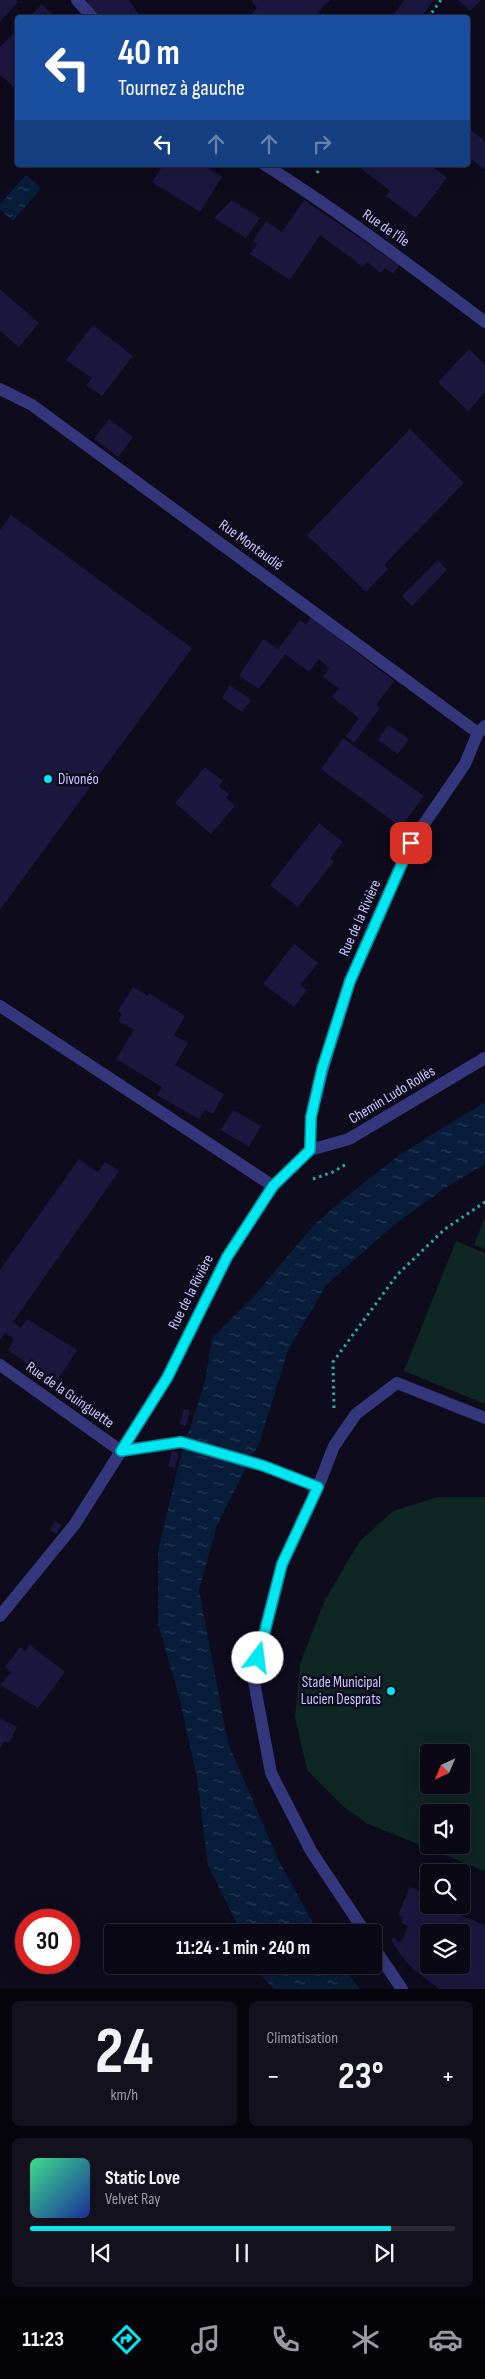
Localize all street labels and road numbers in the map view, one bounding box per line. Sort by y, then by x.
street label: Rue de l'Île [359,205,413,251]
street label: Rue Montaudié [215,515,287,575]
street label: Rue de la Rivière [335,877,385,959]
street label: Chemin Ludo Rollès [345,1062,439,1128]
street label: Rue de la Rivière [164,1251,218,1333]
street label: Rue de la Guinguette [22,1358,118,1432]

